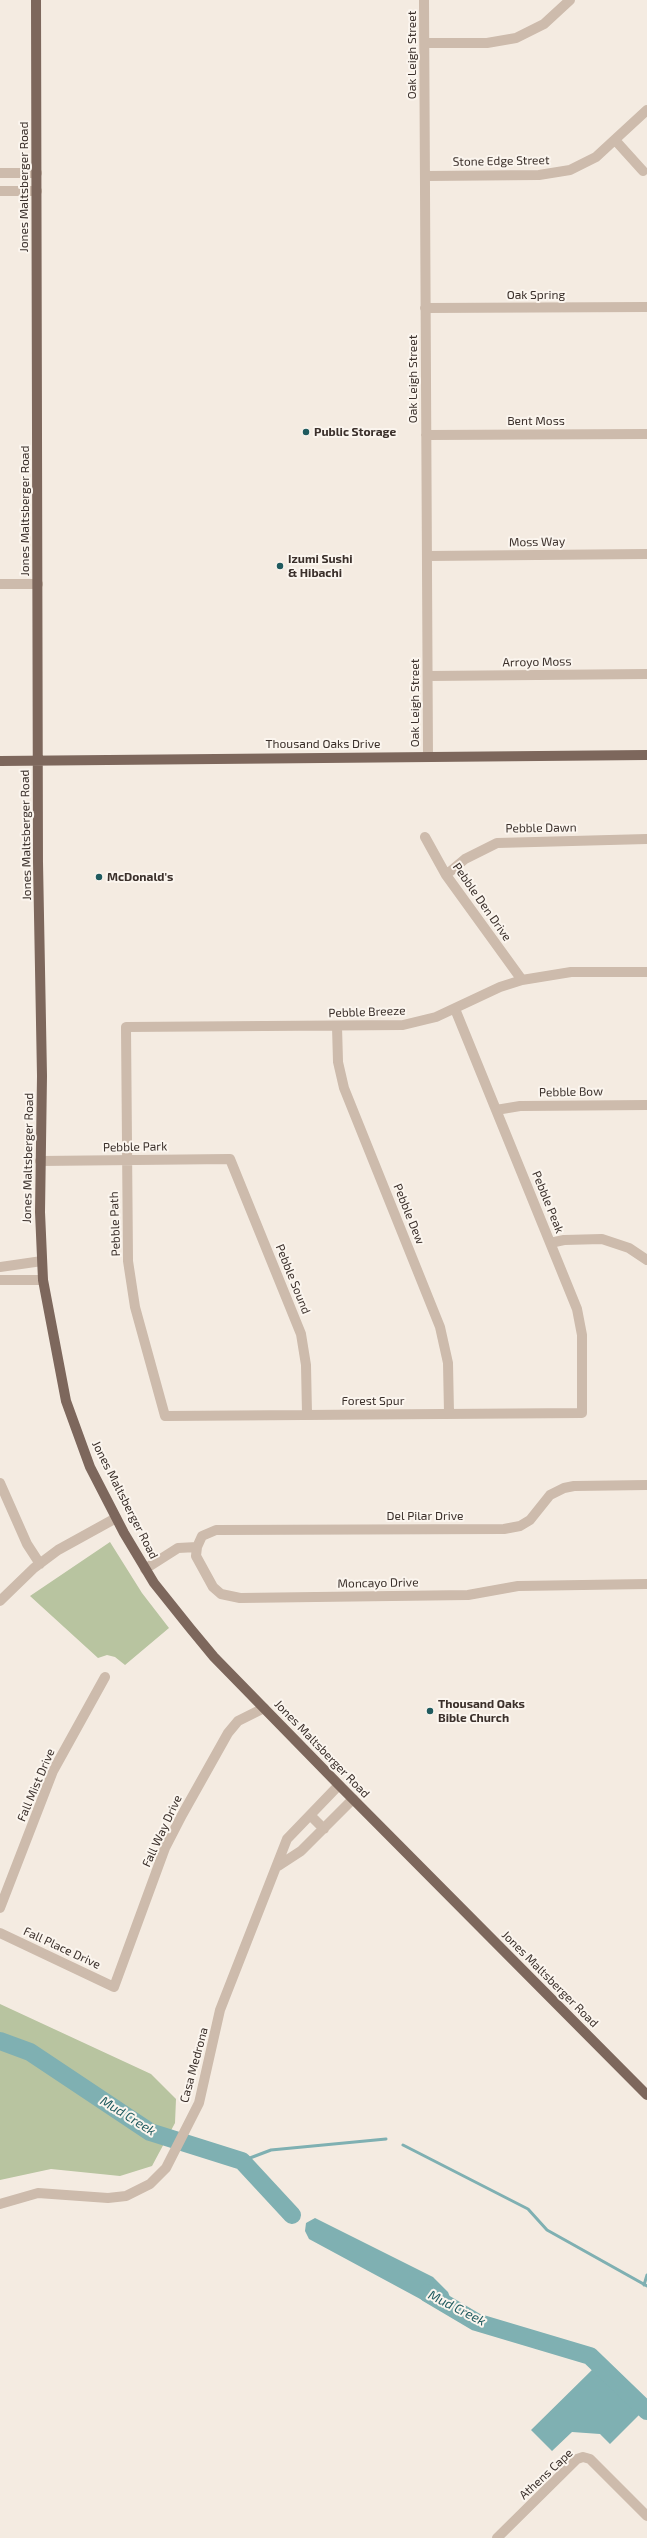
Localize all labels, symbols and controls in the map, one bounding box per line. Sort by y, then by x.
street label: Oak Leigh Street [405,11,419,99]
street label: Jones Maltsberger Road [17,122,31,252]
street label: Stone Edge Street [452,153,550,169]
street label: Oak Spring [507,288,565,302]
street label: Oak Leigh Street [406,335,420,423]
street label: Bent Moss [507,414,565,428]
place label: Public Storage [314,425,396,439]
marker: Public Storage [301,427,311,437]
street label: Jones Maltsberger Road [18,446,32,576]
street label: Moss Way [509,534,565,550]
place label: Izumi Sushi & Hibachi [288,552,352,580]
marker: Izumi Sushi & Hibachi [275,561,285,571]
street label: Arroyo Moss [502,654,572,670]
street label: Oak Leigh Street [408,659,422,747]
street label: Thousand Oaks Drive [266,737,380,751]
street label: Jones Maltsberger Road [18,770,34,900]
street label: Pebble Dawn [505,820,577,836]
street label: Pebble Den Drive [450,860,514,944]
place label: McDonald's [107,870,173,884]
marker: McDonald's [94,872,104,882]
street label: Pebble Breeze [328,1003,406,1021]
street label: Pebble Bow [539,1084,603,1100]
street label: Jones Maltsberger Road [20,1093,36,1223]
street label: Pebble Park [103,1139,167,1155]
street label: Pebble Peak [529,1169,567,1235]
street label: Pebble Dew [390,1182,428,1246]
street label: Pebble Path [107,1191,123,1257]
street label: Pebble Sound [272,1242,314,1316]
street label: Forest Spur [342,1394,404,1408]
street label: Jones Maltsberger Road [89,1439,161,1561]
street label: Del Pilar Drive [387,1509,463,1523]
street label: Moncayo Drive [337,1575,419,1591]
street label: Jones Maltsberger Road [271,1697,373,1801]
place label: Thousand Oaks Bible Church [438,1697,525,1725]
marker: Thousand Oaks Bible Church [425,1706,435,1716]
street label: Fall Mist Drive [14,1746,58,1824]
street label: Fall Way Drive [139,1793,185,1869]
street label: Fall Place Drive [21,1924,103,1972]
street label: Jones Maltsberger Road [499,1928,601,2030]
street label: Casa Medrona [177,2026,211,2104]
water label: Mud Creek [97,2093,159,2139]
water label: Mud Creek [426,2287,488,2329]
street label: Athens Cape [516,2446,576,2502]

